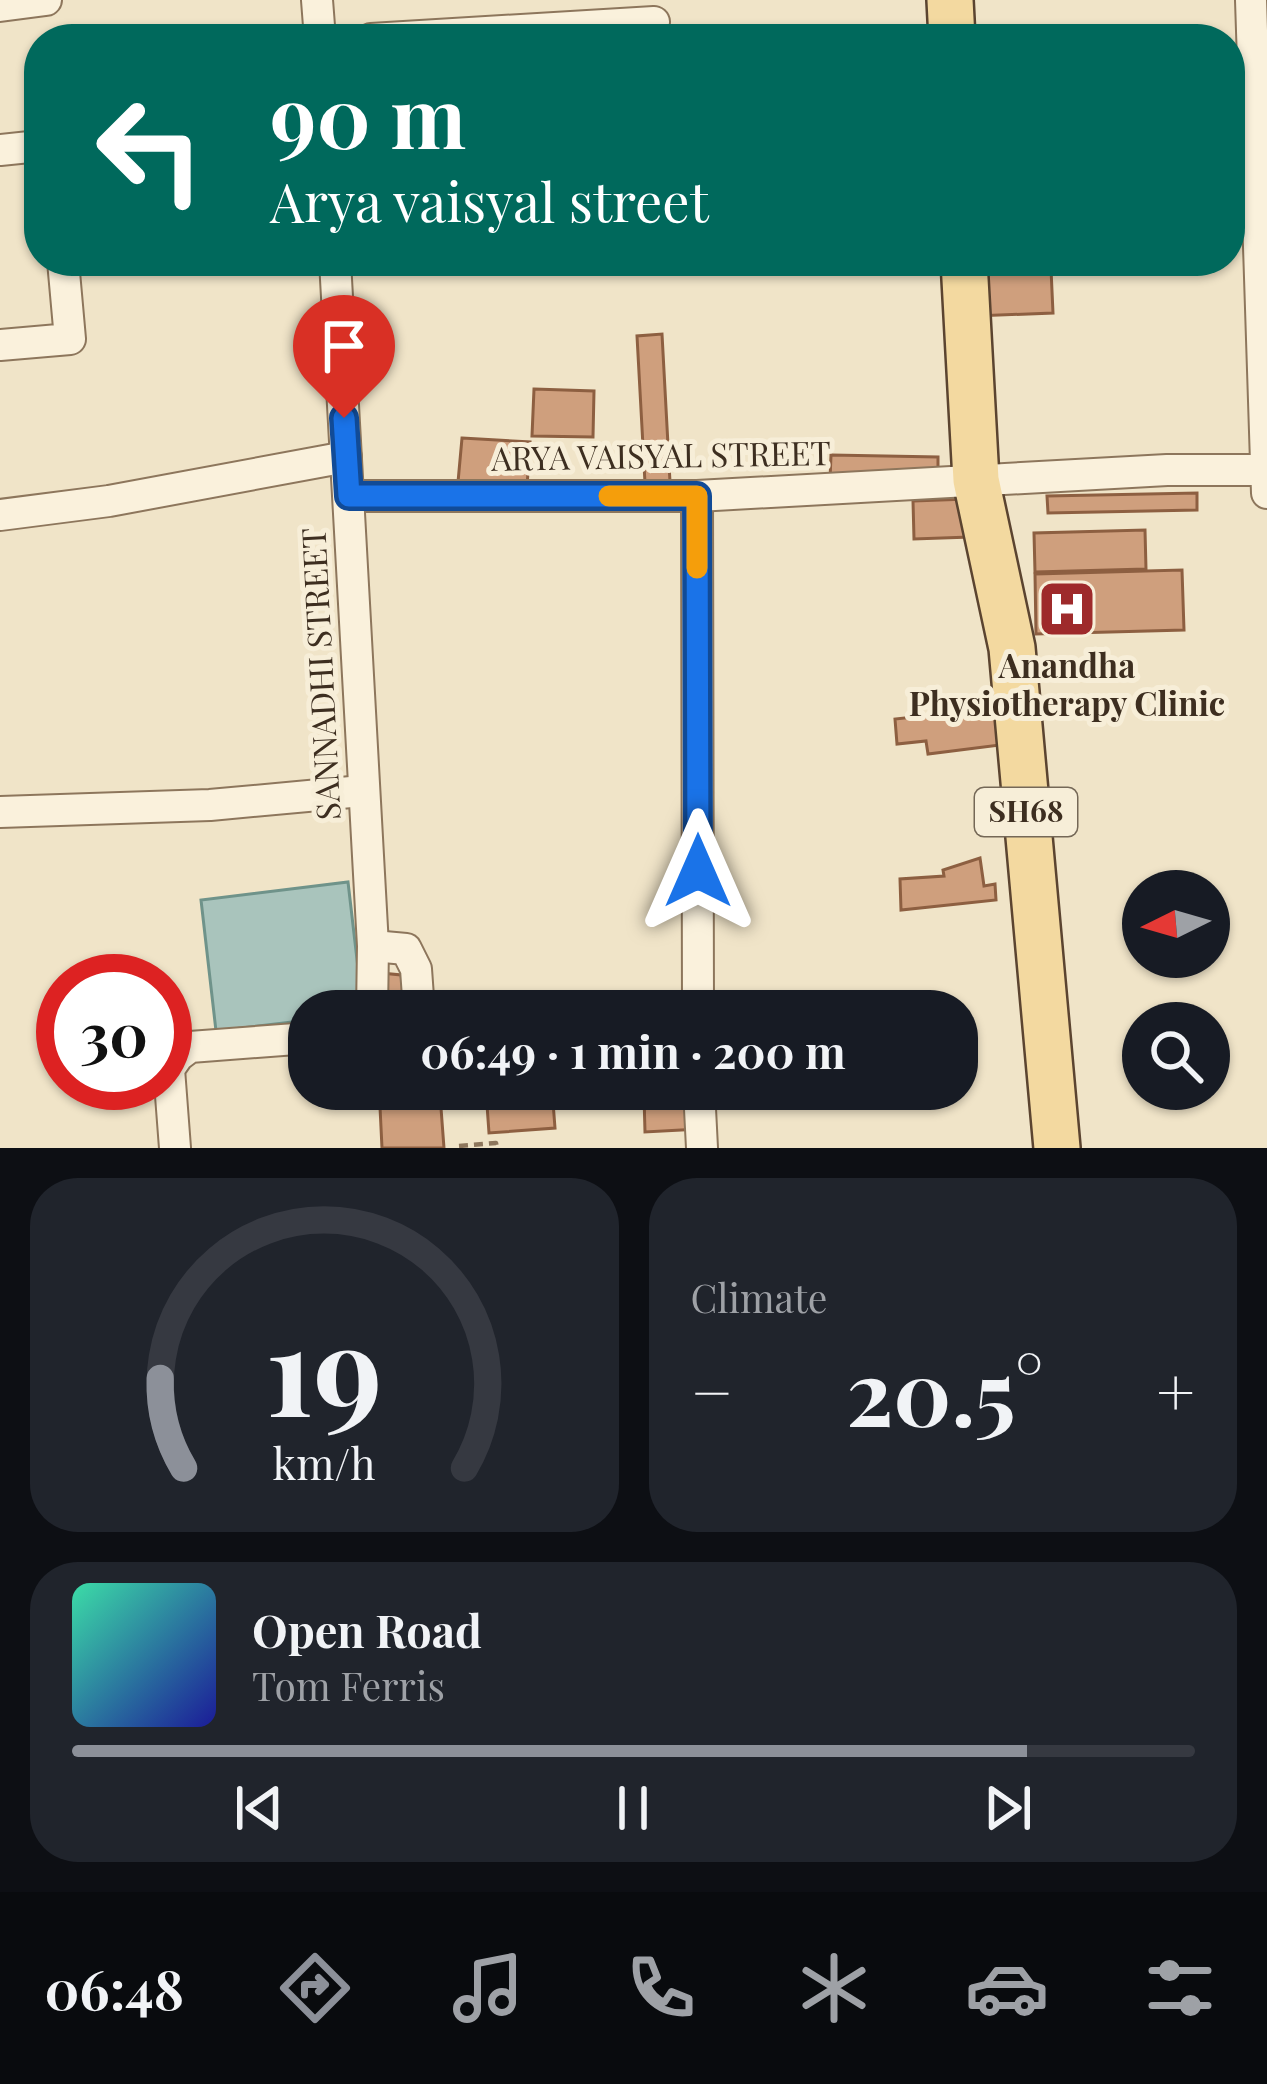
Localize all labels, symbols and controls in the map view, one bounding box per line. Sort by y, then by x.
text: 90 m [270,58,466,170]
icon: left [72,72,228,228]
text: Arya vaisyal street [270,165,709,237]
pin [293,295,395,418]
icon: arrive [311,313,377,379]
street label: ARYA VAISYAL STREET [490,429,831,479]
street label: SANNADHI STREET [289,527,349,821]
hospital icon: Anandha Physiotherapy Clinic [1036,578,1098,640]
place label: Anandha Physiotherapy Clinic [909,642,1225,724]
road number: SH68 [975,788,1077,836]
position arrow [635,808,761,934]
north arrow [1122,870,1230,978]
map controls [1122,870,1230,1110]
speed limit sign: 30 [36,954,192,1110]
button: search [1122,1002,1230,1110]
text: 06:49 · 1 min · 200 m [420,1020,846,1080]
text: Climate [691,1271,828,1323]
text: 19 [266,1282,383,1448]
text: 20.5° [846,1330,1043,1450]
text: − [691,1346,733,1434]
text: + [1156,1346,1195,1434]
text: km/h [273,1434,376,1491]
text: Open Road [252,1599,482,1659]
text: Tom Ferris [252,1659,445,1711]
icon: previous [226,1775,292,1841]
icon: pause [600,1775,666,1841]
icon: next [975,1775,1041,1841]
icon: directions [273,1946,357,2030]
icon: music [446,1946,530,2030]
icon: phone [619,1946,703,2030]
icon: climate [792,1946,876,2030]
icon: car [965,1946,1049,2030]
icon: filters [1138,1946,1222,2030]
text: 06:48 [45,1952,184,2024]

